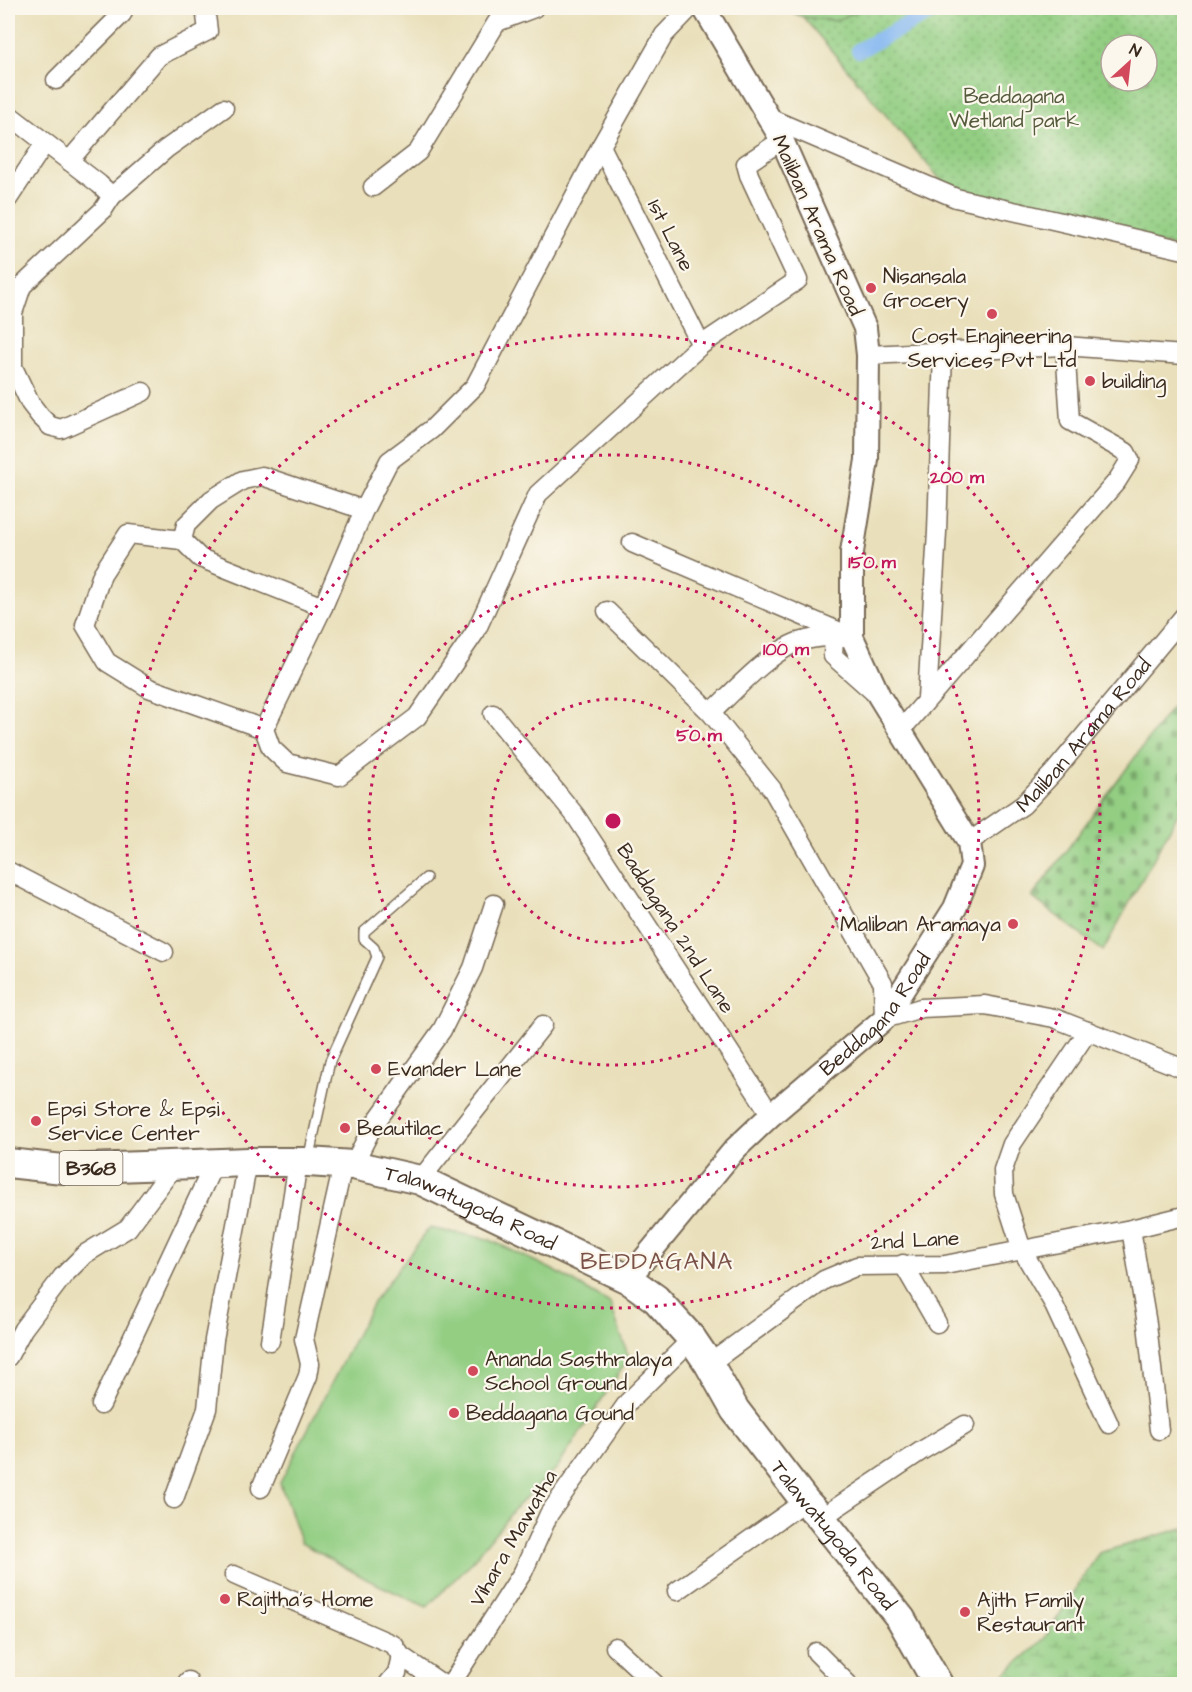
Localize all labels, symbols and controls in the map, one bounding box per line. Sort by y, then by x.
north arrow [1099,33,1159,93]
text: N [1126,38,1145,63]
park label: Beddagana Wetland park [949,82,1079,136]
street label: Maliban Arama Road [765,130,871,321]
street label: 1st Lane [640,194,701,276]
place label: Nisansala Grocery [883,262,969,317]
marker: Nisansala Grocery [864,281,878,295]
marker: Cost Engineering Services Pvt Ltd [985,307,999,321]
place label: Cost Engineering Services Pvt Ltd [907,322,1077,375]
place label: building [1102,367,1166,398]
marker: building [1083,374,1097,388]
text: 200 m [929,465,985,490]
text: 150 m [848,550,897,575]
text: 100 m [763,637,810,662]
street label: Maliban Arama Road [1009,651,1158,819]
text: 50 m [676,723,723,748]
centre of rings [603,811,623,831]
street label: Baddagana 2nd Lane [608,837,742,1020]
place label: Maliban Aramaya [840,910,1001,941]
marker: Maliban Aramaya [1006,917,1020,931]
street label: Beddagana Road [813,947,938,1083]
place label: Evander Lane [388,1055,522,1084]
marker: Evander Lane [369,1062,383,1076]
place label: Epsi Store & Epsi Service Center [48,1095,220,1148]
marker: Epsi Store & Epsi Service Center [29,1114,43,1128]
place label: Beautilac [357,1114,444,1143]
marker: Beautilac [338,1121,352,1135]
road number: B368 [60,1151,122,1185]
street label: Talawatugoda Road [382,1158,561,1258]
street label: 2nd Lane [870,1224,960,1257]
district label: BEDDAGANA [580,1245,734,1279]
place label: Ananda Sasthralaya School Ground [485,1345,672,1398]
marker: Ananda Sasthralaya School Ground [466,1364,480,1378]
place label: Beddagana Gound [466,1399,634,1430]
marker: Beddagana Gound [447,1406,461,1420]
street label: Talawatugoda Road [764,1454,903,1617]
street label: Vihara Mawatha [463,1464,564,1612]
place label: Rajitha's Home [237,1585,374,1614]
place label: Ajith Family Restaurant [977,1586,1085,1639]
marker: Rajitha's Home [218,1592,232,1606]
marker: Ajith Family Restaurant [958,1605,972,1619]

